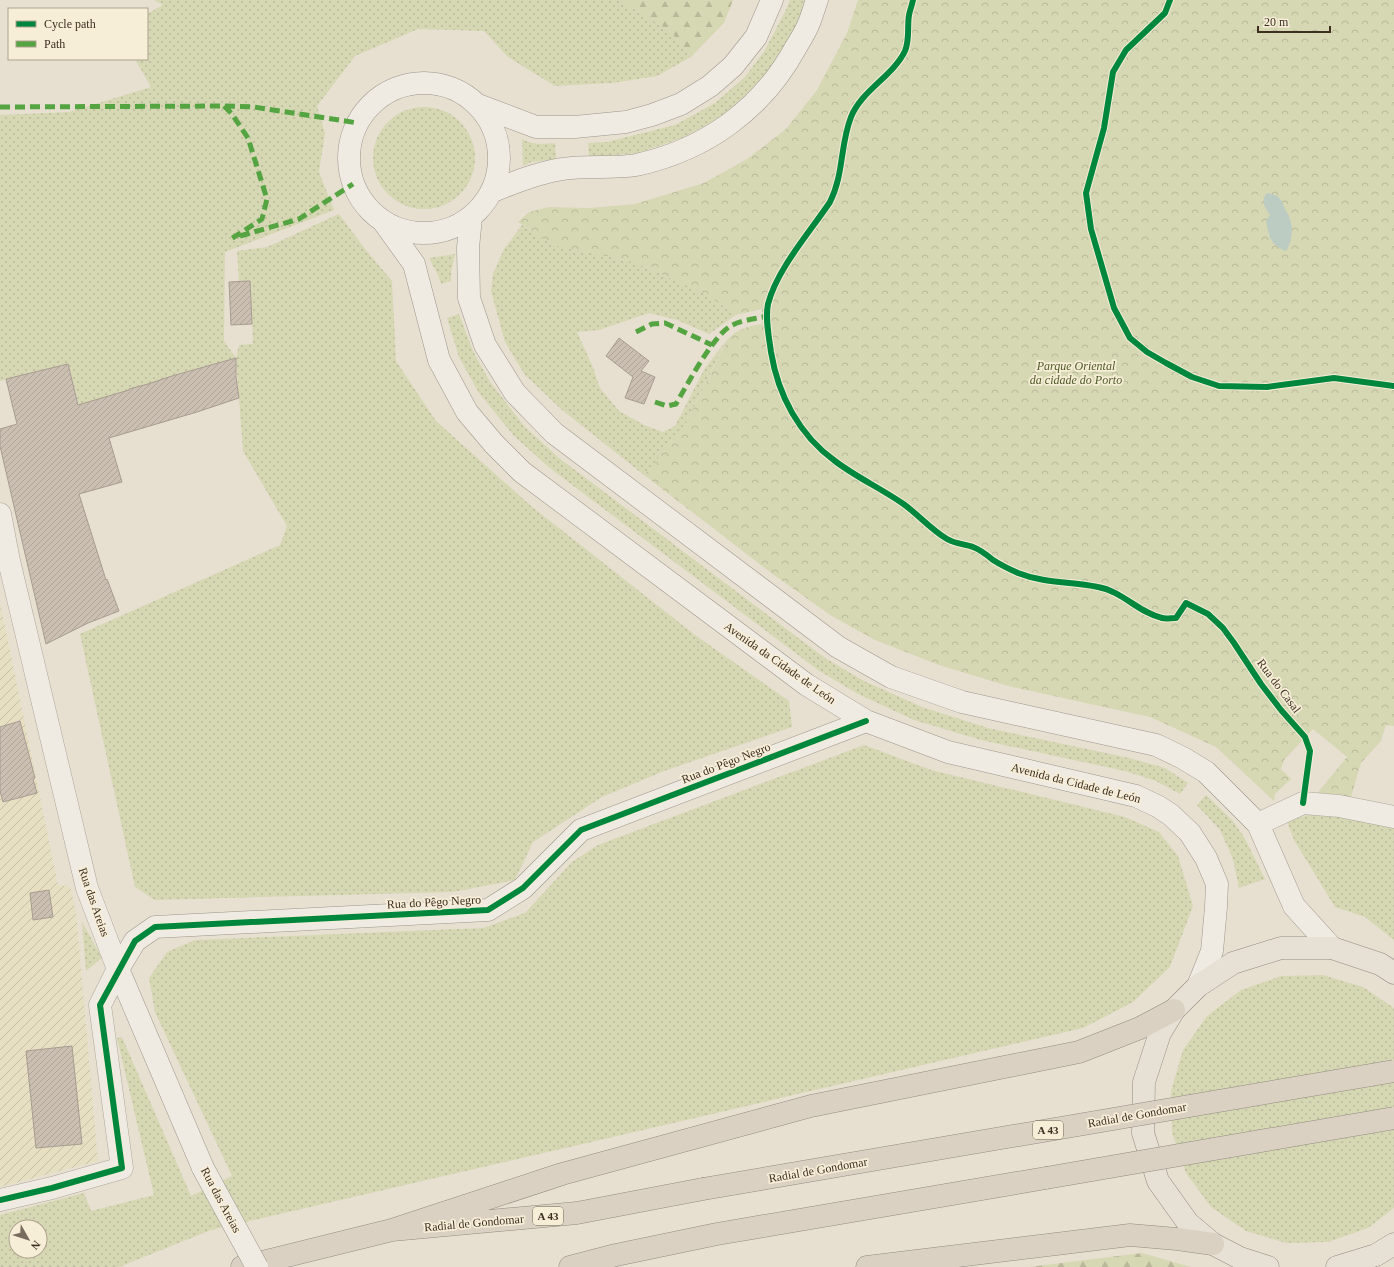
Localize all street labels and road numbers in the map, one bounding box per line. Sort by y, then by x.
street label: Avenida da Cidade de León [721,619,839,707]
street label: Rua do Casal [1254,656,1304,716]
street label: Rua do Pêgo Negro [679,740,773,786]
street label: Avenida da Cidade de León [1010,760,1142,806]
street label: Rua das Areias [76,866,112,939]
street label: Rua do Pêgo Negro [387,893,481,911]
street label: Radial de Gondomar [1087,1099,1187,1131]
road number: A 43 [1033,1121,1063,1139]
street label: Radial de Gondomar [768,1154,868,1186]
street label: Rua das Areias [198,1165,244,1235]
road number: A 43 [533,1207,563,1225]
street label: Radial de Gondomar [424,1212,524,1234]

